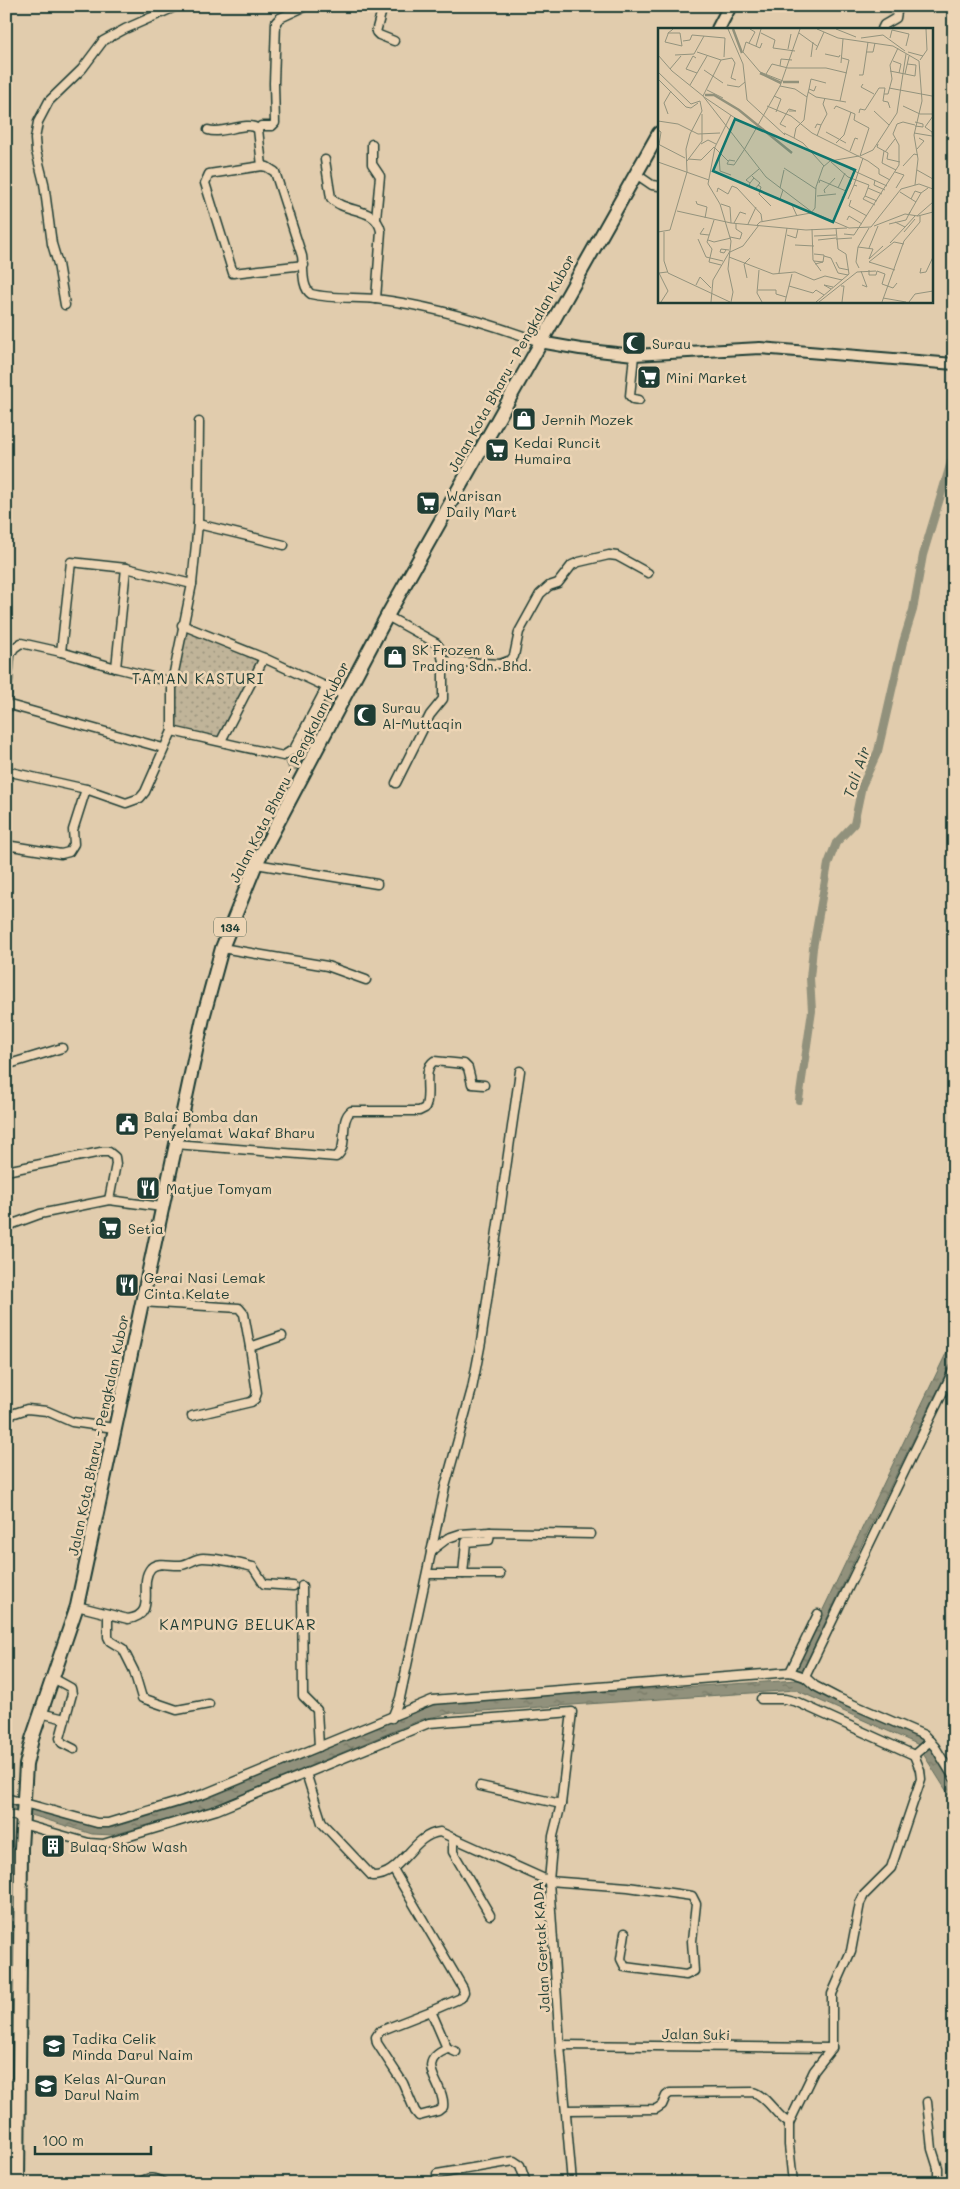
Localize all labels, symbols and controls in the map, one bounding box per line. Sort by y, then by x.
inset map [658,28,932,302]
street label: Jalan Kota Bharu - Pengkalan Kubor [443,251,579,475]
mosque icon: Surau [621,330,647,356]
place label: Surau [652,334,691,353]
supermarket icon: Mini Market [636,364,662,390]
place label: Mini Market [666,368,747,387]
shop icon: Jernih Mozek [511,406,537,432]
place label: Jernih Mozek [542,410,633,429]
place label: Kedai Runcit Humaira [514,433,601,468]
supermarket icon: Kedai Runcit Humaira [484,437,510,463]
place label: Warisan Daily Mart [446,486,517,521]
supermarket icon: Warisan Daily Mart [415,490,441,516]
place label: SK Frozen & Trading Sdn. Bhd. [412,640,532,675]
shop icon: SK Frozen & Trading Sdn. Bhd. [382,644,408,670]
street label: Jalan Kota Bharu - Pengkalan Kubor [225,658,353,886]
district label: TAMAN KASTURI [132,668,264,688]
place label: Surau Al-Muttaqin [382,698,462,733]
mosque icon: Surau Al-Muttaqin [352,702,378,728]
water label: Tali Air [838,743,874,800]
road number: 134 [214,918,246,936]
place label: Balai Bomba dan Penyelamat Wakaf Bharu [144,1107,315,1142]
public building icon: Balai Bomba dan Penyelamat Wakaf Bharu [114,1111,140,1137]
restaurant icon: Matjue Tomyam [135,1175,161,1201]
place label: Matjue Tomyam [166,1179,272,1198]
supermarket icon: Setia [97,1215,123,1241]
place label: Setia [128,1219,164,1238]
place label: Gerai Nasi Lemak Cinta Kelate [144,1268,266,1303]
restaurant icon: Gerai Nasi Lemak Cinta Kelate [114,1272,140,1298]
street label: Jalan Kota Bharu - Pengkalan Kubor [63,1313,133,1557]
district label: KAMPUNG BELUKAR [159,1614,317,1634]
building icon: Bulaq Show Wash [40,1833,66,1859]
place label: Bulaq Show Wash [70,1837,187,1856]
street label: Jalan Gertak KADA [528,1881,554,2013]
street label: Jalan Suki [662,2024,730,2044]
place label: Tadika Celik Minda Darul Naim [72,2029,193,2064]
school or university icon: Tadika Celik Minda Darul Naim [41,2033,67,2059]
place label: Kelas Al-Quran Darul Naim [64,2069,166,2104]
school or university icon: Kelas Al-Quran Darul Naim [33,2073,59,2099]
scale bar [35,2124,151,2156]
text: 100 m [42,2130,84,2150]

